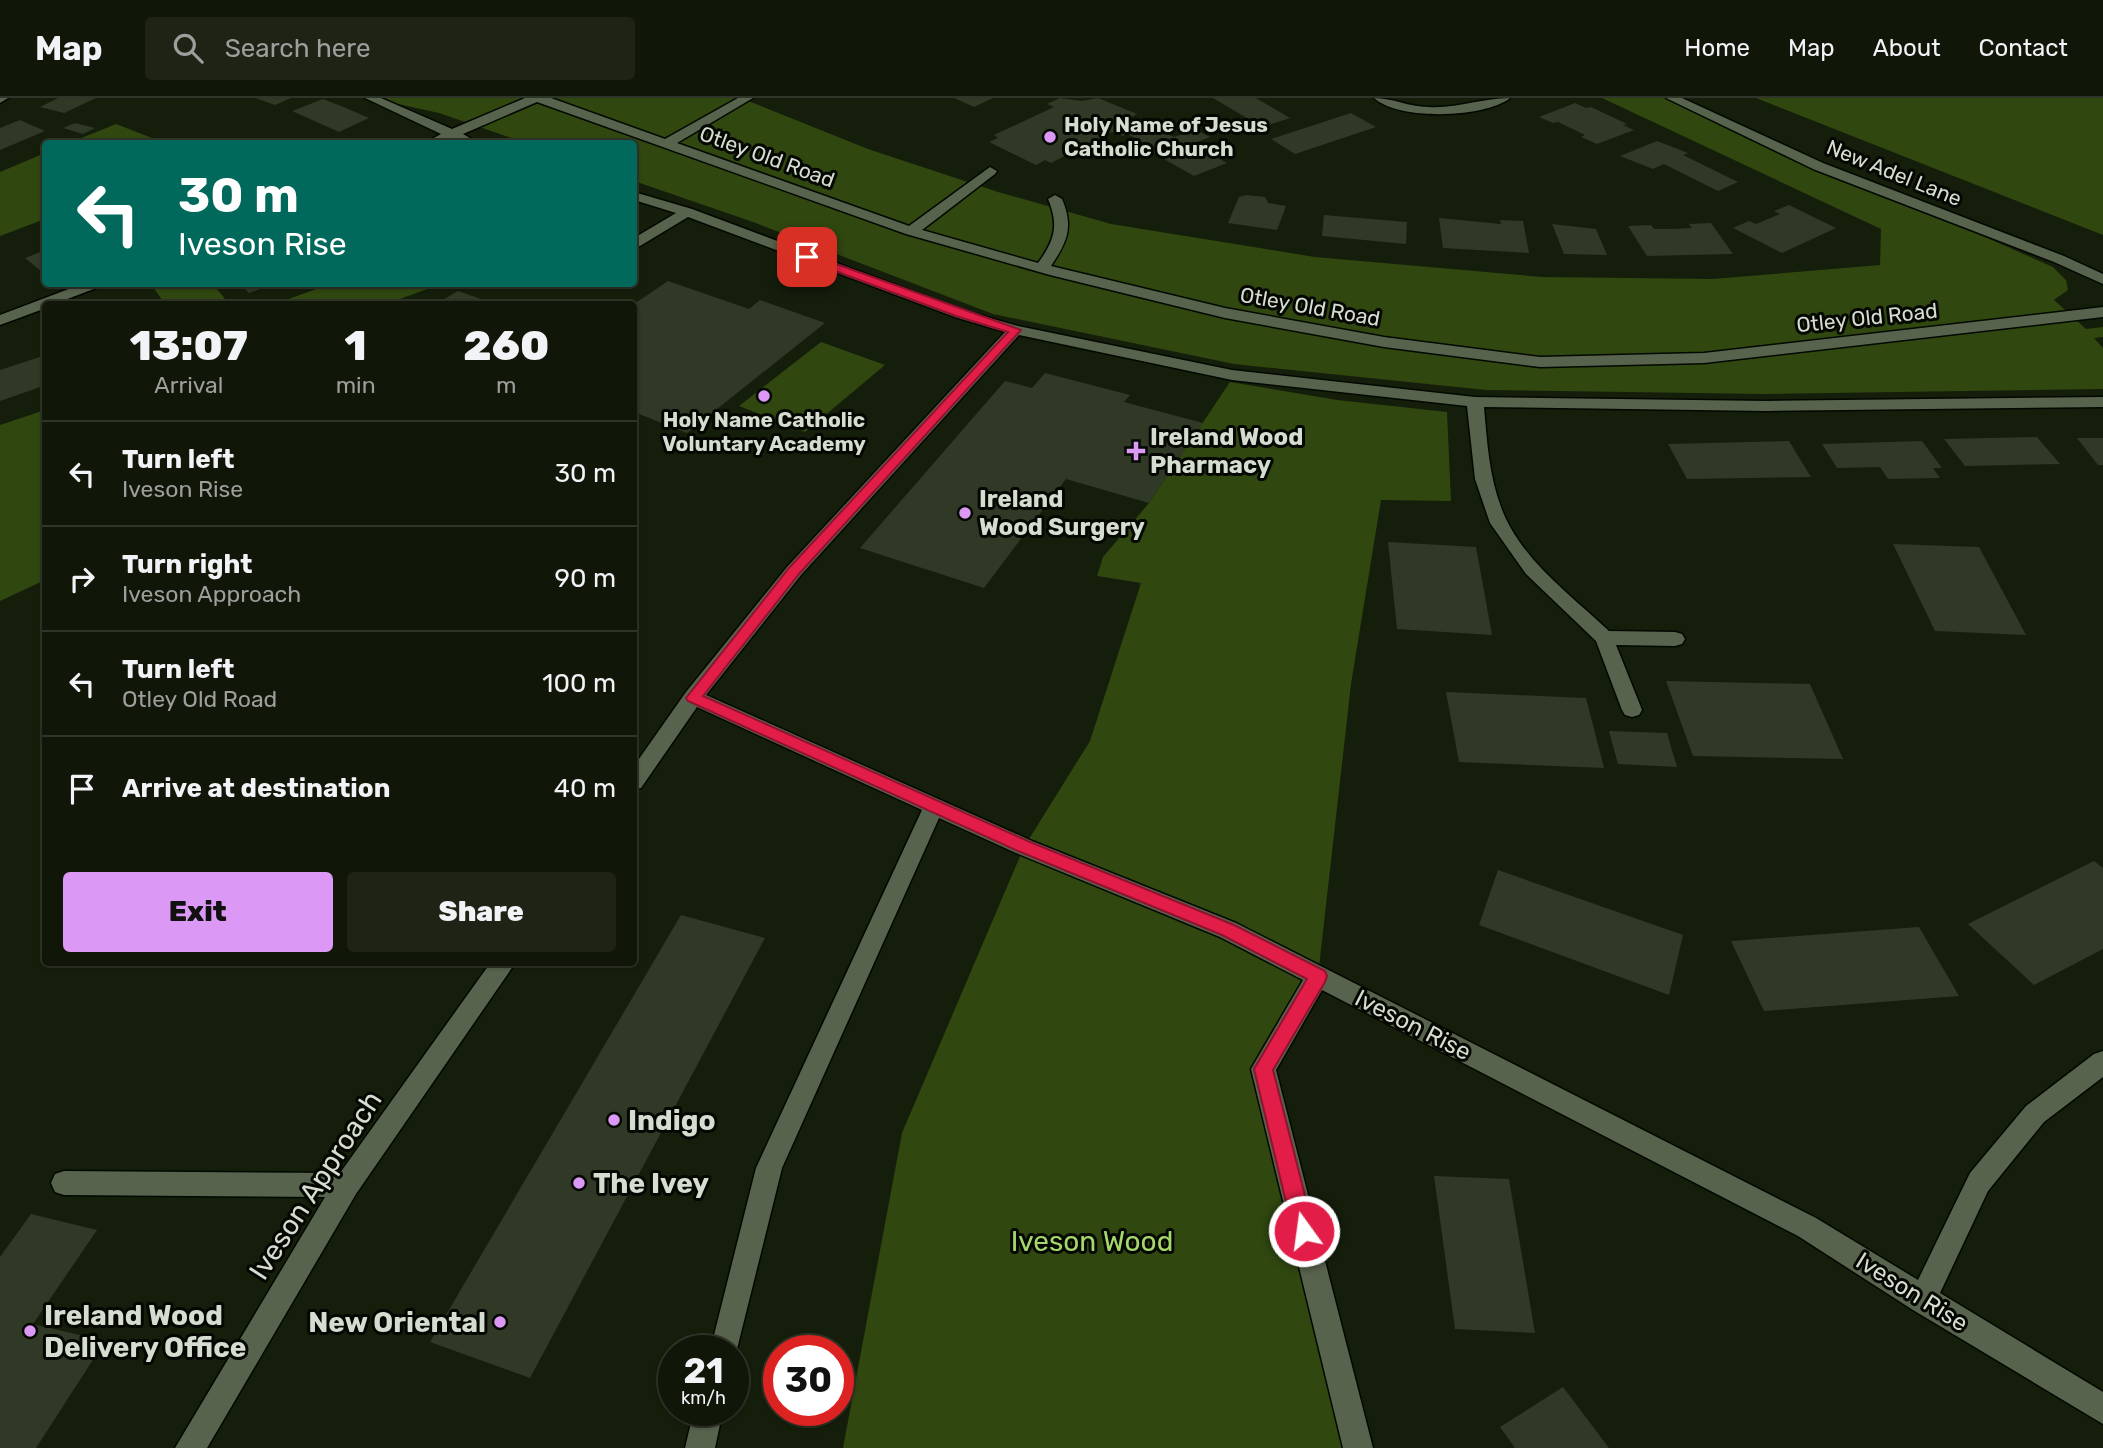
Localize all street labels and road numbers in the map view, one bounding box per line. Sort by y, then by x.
street label: Otley Old Road [696,121,838,193]
street label: New Adel Lane [1823,134,1965,211]
street label: Otley Old Road [1238,282,1382,331]
street label: Otley Old Road [1795,298,1939,337]
street label: Iveson Rise [1350,984,1476,1066]
street label: Iveson Approach [242,1085,389,1286]
street label: Iveson Rise [1851,1247,1973,1337]

